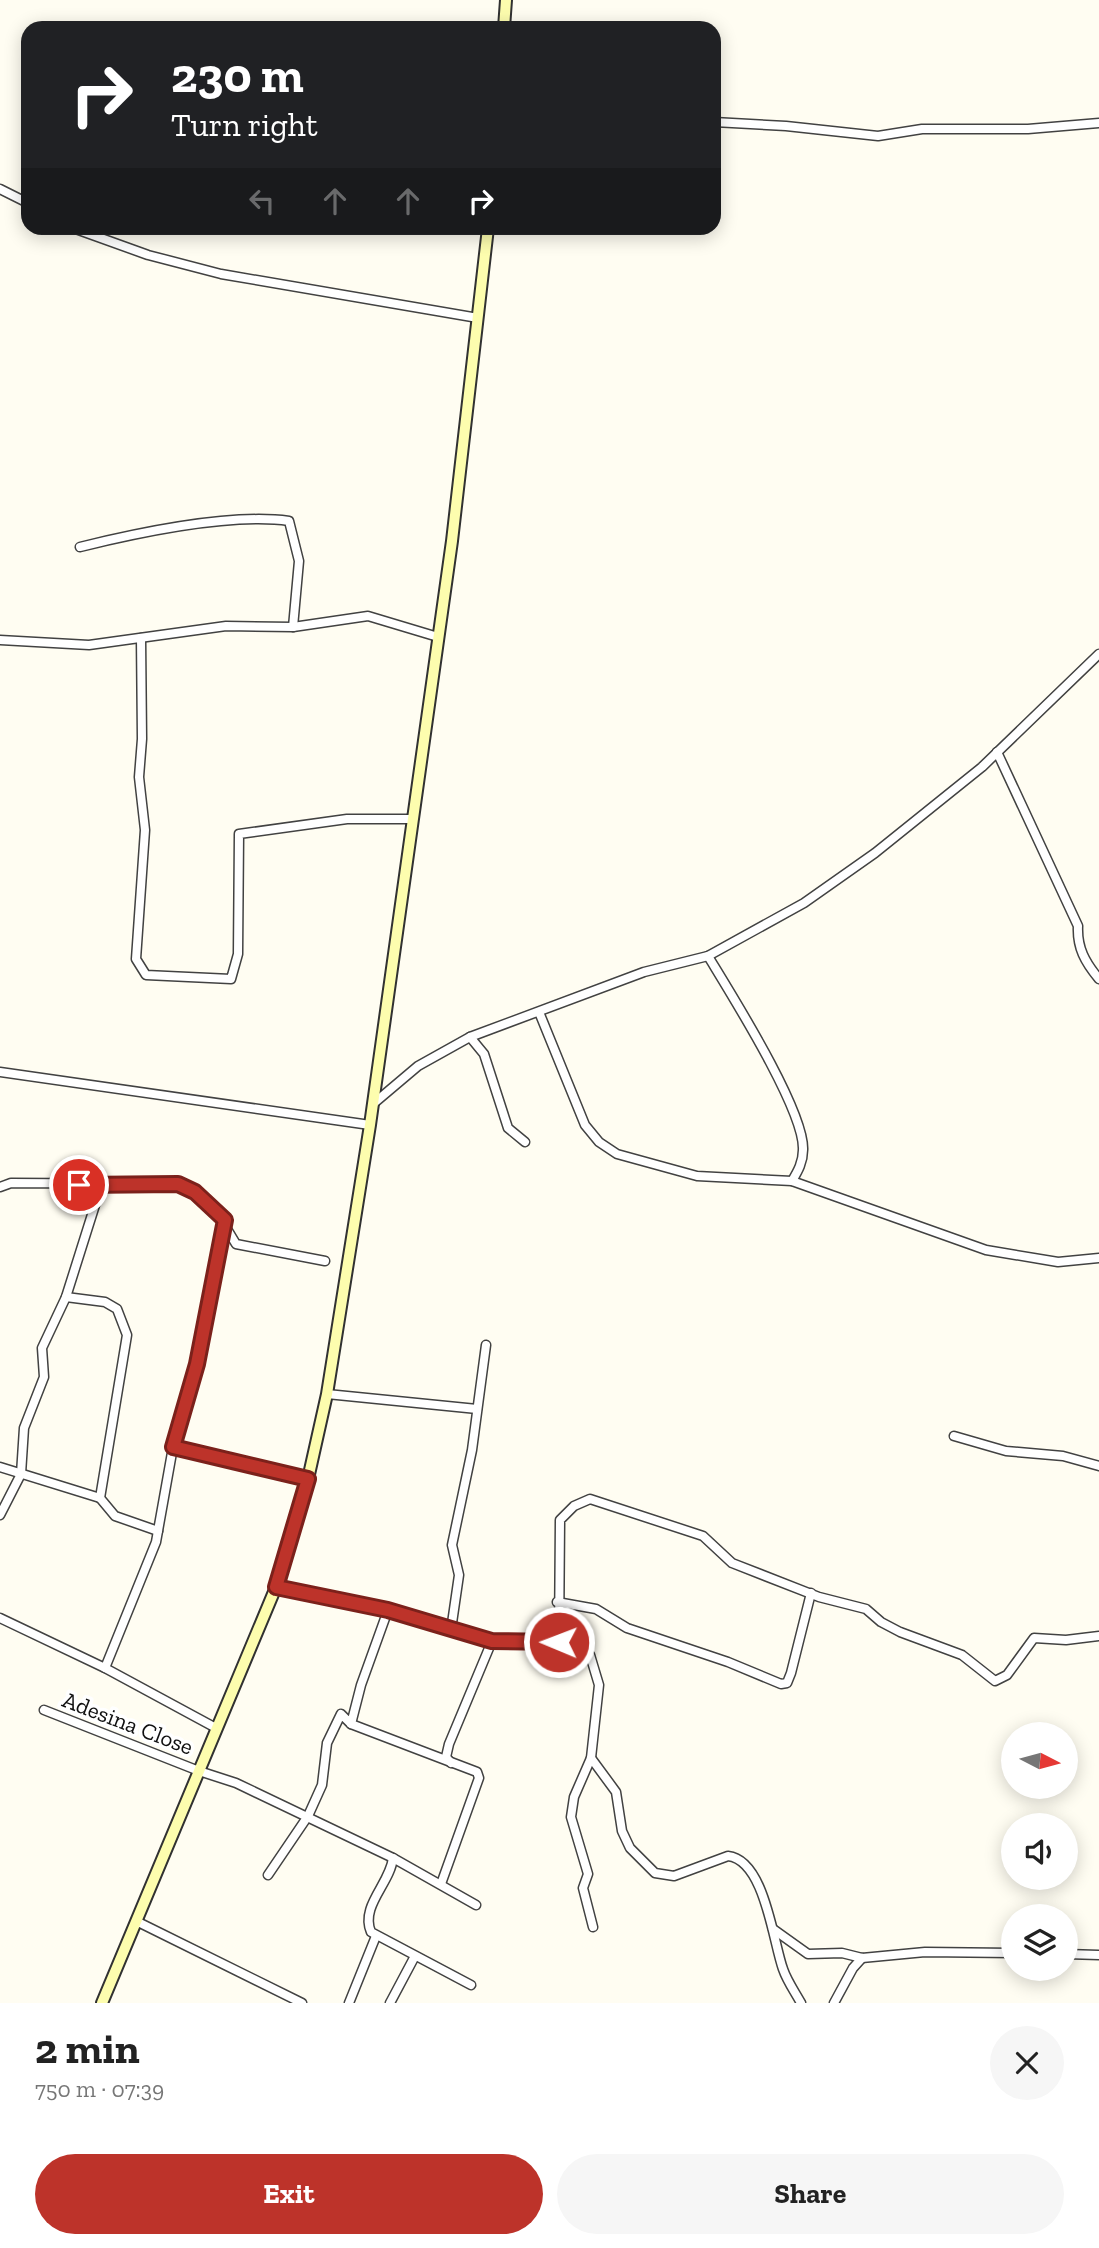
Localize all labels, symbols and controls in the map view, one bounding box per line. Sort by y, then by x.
text: 230 m [171,46,304,105]
icon: right [56,49,147,140]
text: Turn right [171,106,318,144]
icon: left [243,182,281,220]
icon: ahead [316,182,354,220]
icon: ahead [389,182,427,220]
icon: right [462,182,500,220]
pin [49,1155,109,1215]
icon: arrive [60,1166,98,1204]
position arrow [522,1605,596,1679]
street label: Adesina Close [59,1685,197,1761]
north arrow [1001,1722,1078,1799]
map controls [1001,1722,1078,1981]
button: sound [1001,1813,1078,1890]
button: layers [1001,1904,1078,1981]
text: 2 min [35,2023,140,2074]
button: close [990,2026,1064,2100]
text: 750 m · 07:39 [35,2075,164,2103]
button: Exit [35,2154,543,2234]
button: Share [557,2154,1064,2234]

